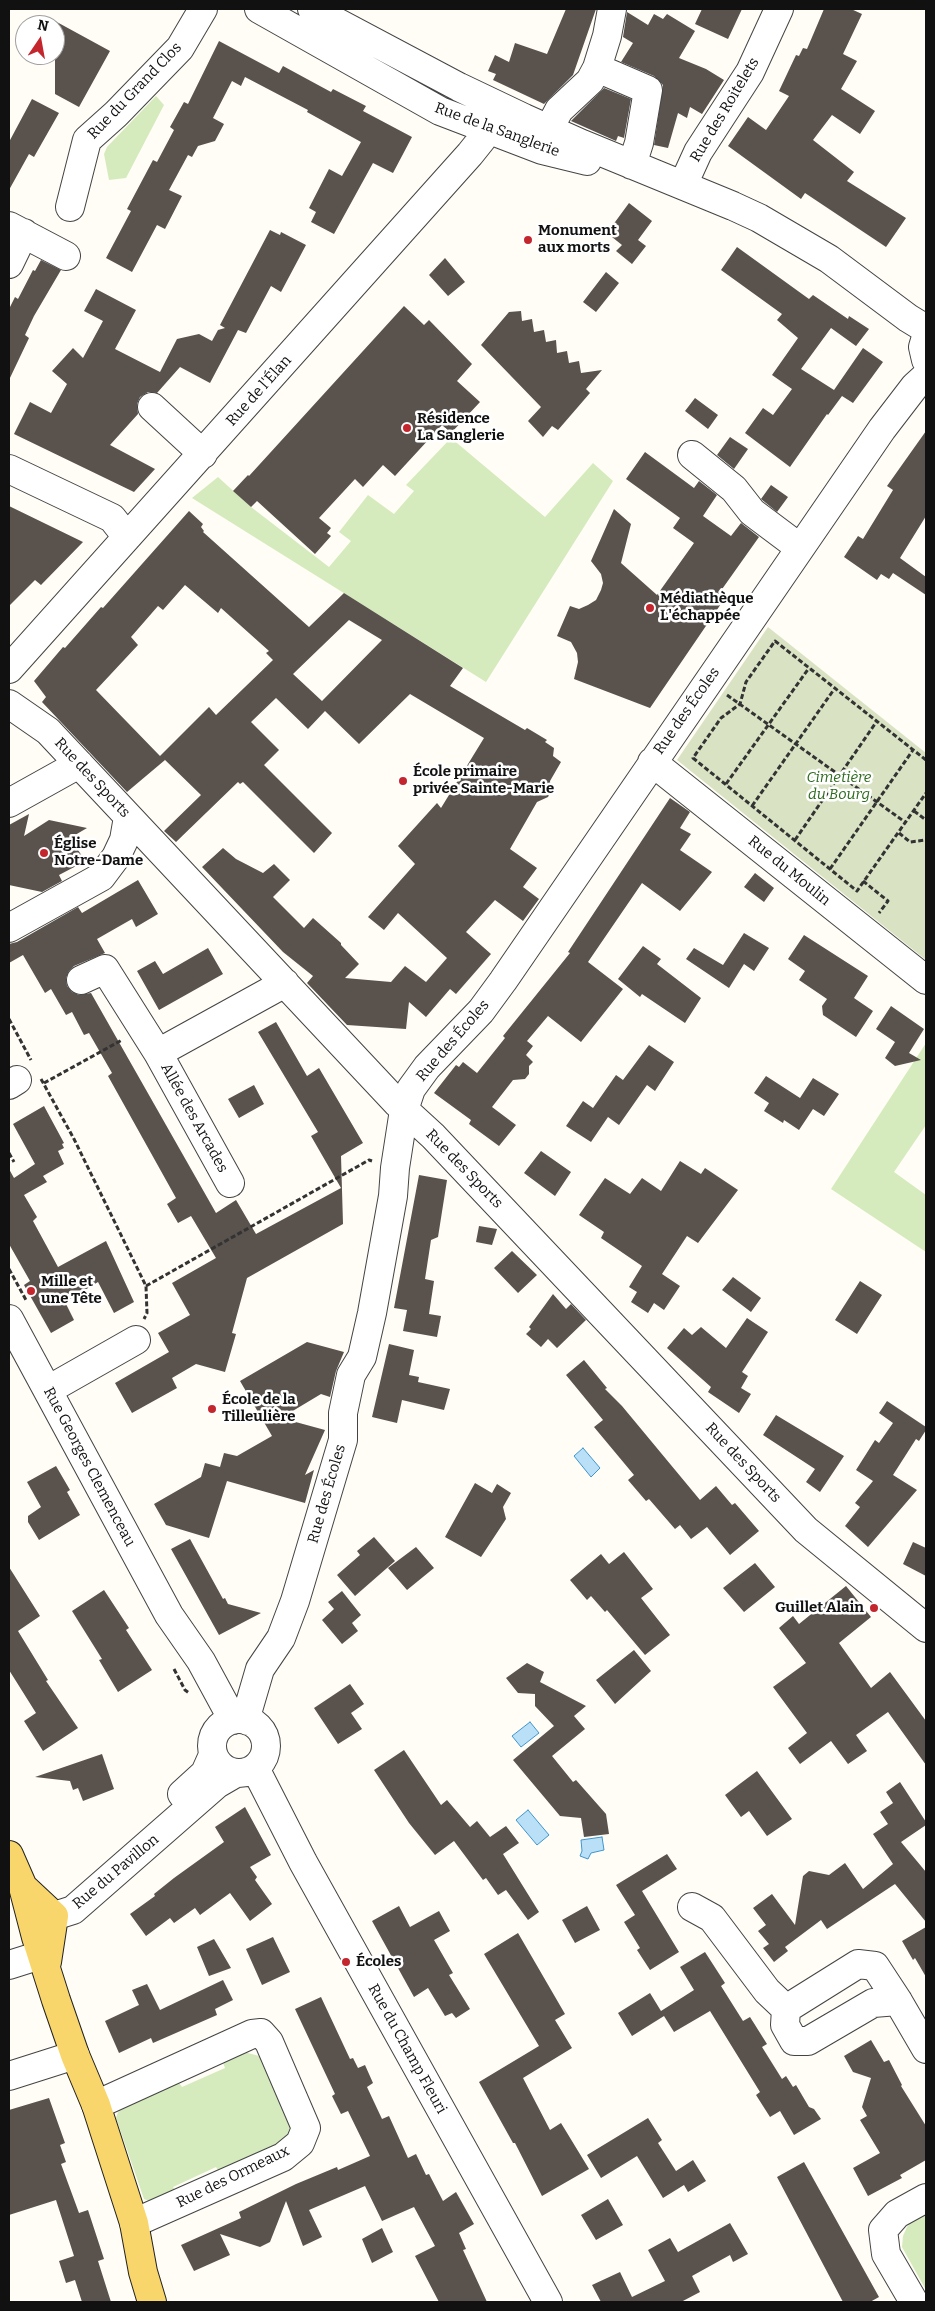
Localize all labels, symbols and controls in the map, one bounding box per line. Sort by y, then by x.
north arrow [15,15,65,65]
text: N [36,16,50,35]
street label: Rue du Grand Clos [84,39,186,143]
street label: Rue des Roitelets [687,55,763,165]
street label: Rue de la Sanglerie [432,99,562,161]
place label: Monument aux morts [538,222,617,257]
marker: Monument aux morts [522,234,534,246]
street label: Rue de l'Élan [223,352,295,430]
place label: Résidence La Sanglerie [417,410,505,445]
marker: Résidence La Sanglerie [401,422,413,434]
place label: Médiathèque L'échappée [660,590,754,625]
marker: Médiathèque L'échappée [644,602,656,614]
street label: Rue des Écoles [650,664,724,758]
street label: Rue des Sports [50,734,134,822]
place label: École primaire privée Sainte-Marie [413,763,554,798]
park label: Cimetière du Bourg [807,769,871,804]
marker: École primaire privée Sainte-Marie [397,775,409,787]
street label: Rue du Moulin [744,832,834,910]
place label: Église Notre-Dame [54,835,143,870]
marker: Église Notre-Dame [38,847,50,859]
street label: Rue des Écoles [413,997,493,1085]
street label: Allée des Arcades [156,1060,232,1176]
street label: Rue des Sports [422,1126,506,1212]
place label: Mille et une Tête [41,1273,102,1308]
marker: Mille et une Tête [25,1285,37,1297]
street label: Rue Georges Clemenceau [39,1384,139,1550]
place label: École de la Tilleulière [222,1391,296,1426]
marker: École de la Tilleulière [206,1403,218,1415]
street label: Rue des Sports [701,1419,785,1507]
street label: Rue des Écoles [304,1442,350,1546]
place label: Guillet Alain [775,1599,864,1617]
marker: Guillet Alain [868,1602,880,1614]
street label: Rue du Pavillon [69,1831,163,1913]
place label: Écoles [356,1953,401,1971]
marker: Écoles [340,1956,352,1968]
street label: Rue du Champ Fleuri [364,1981,450,2117]
street label: Rue des Ormeaux [174,2142,292,2212]

